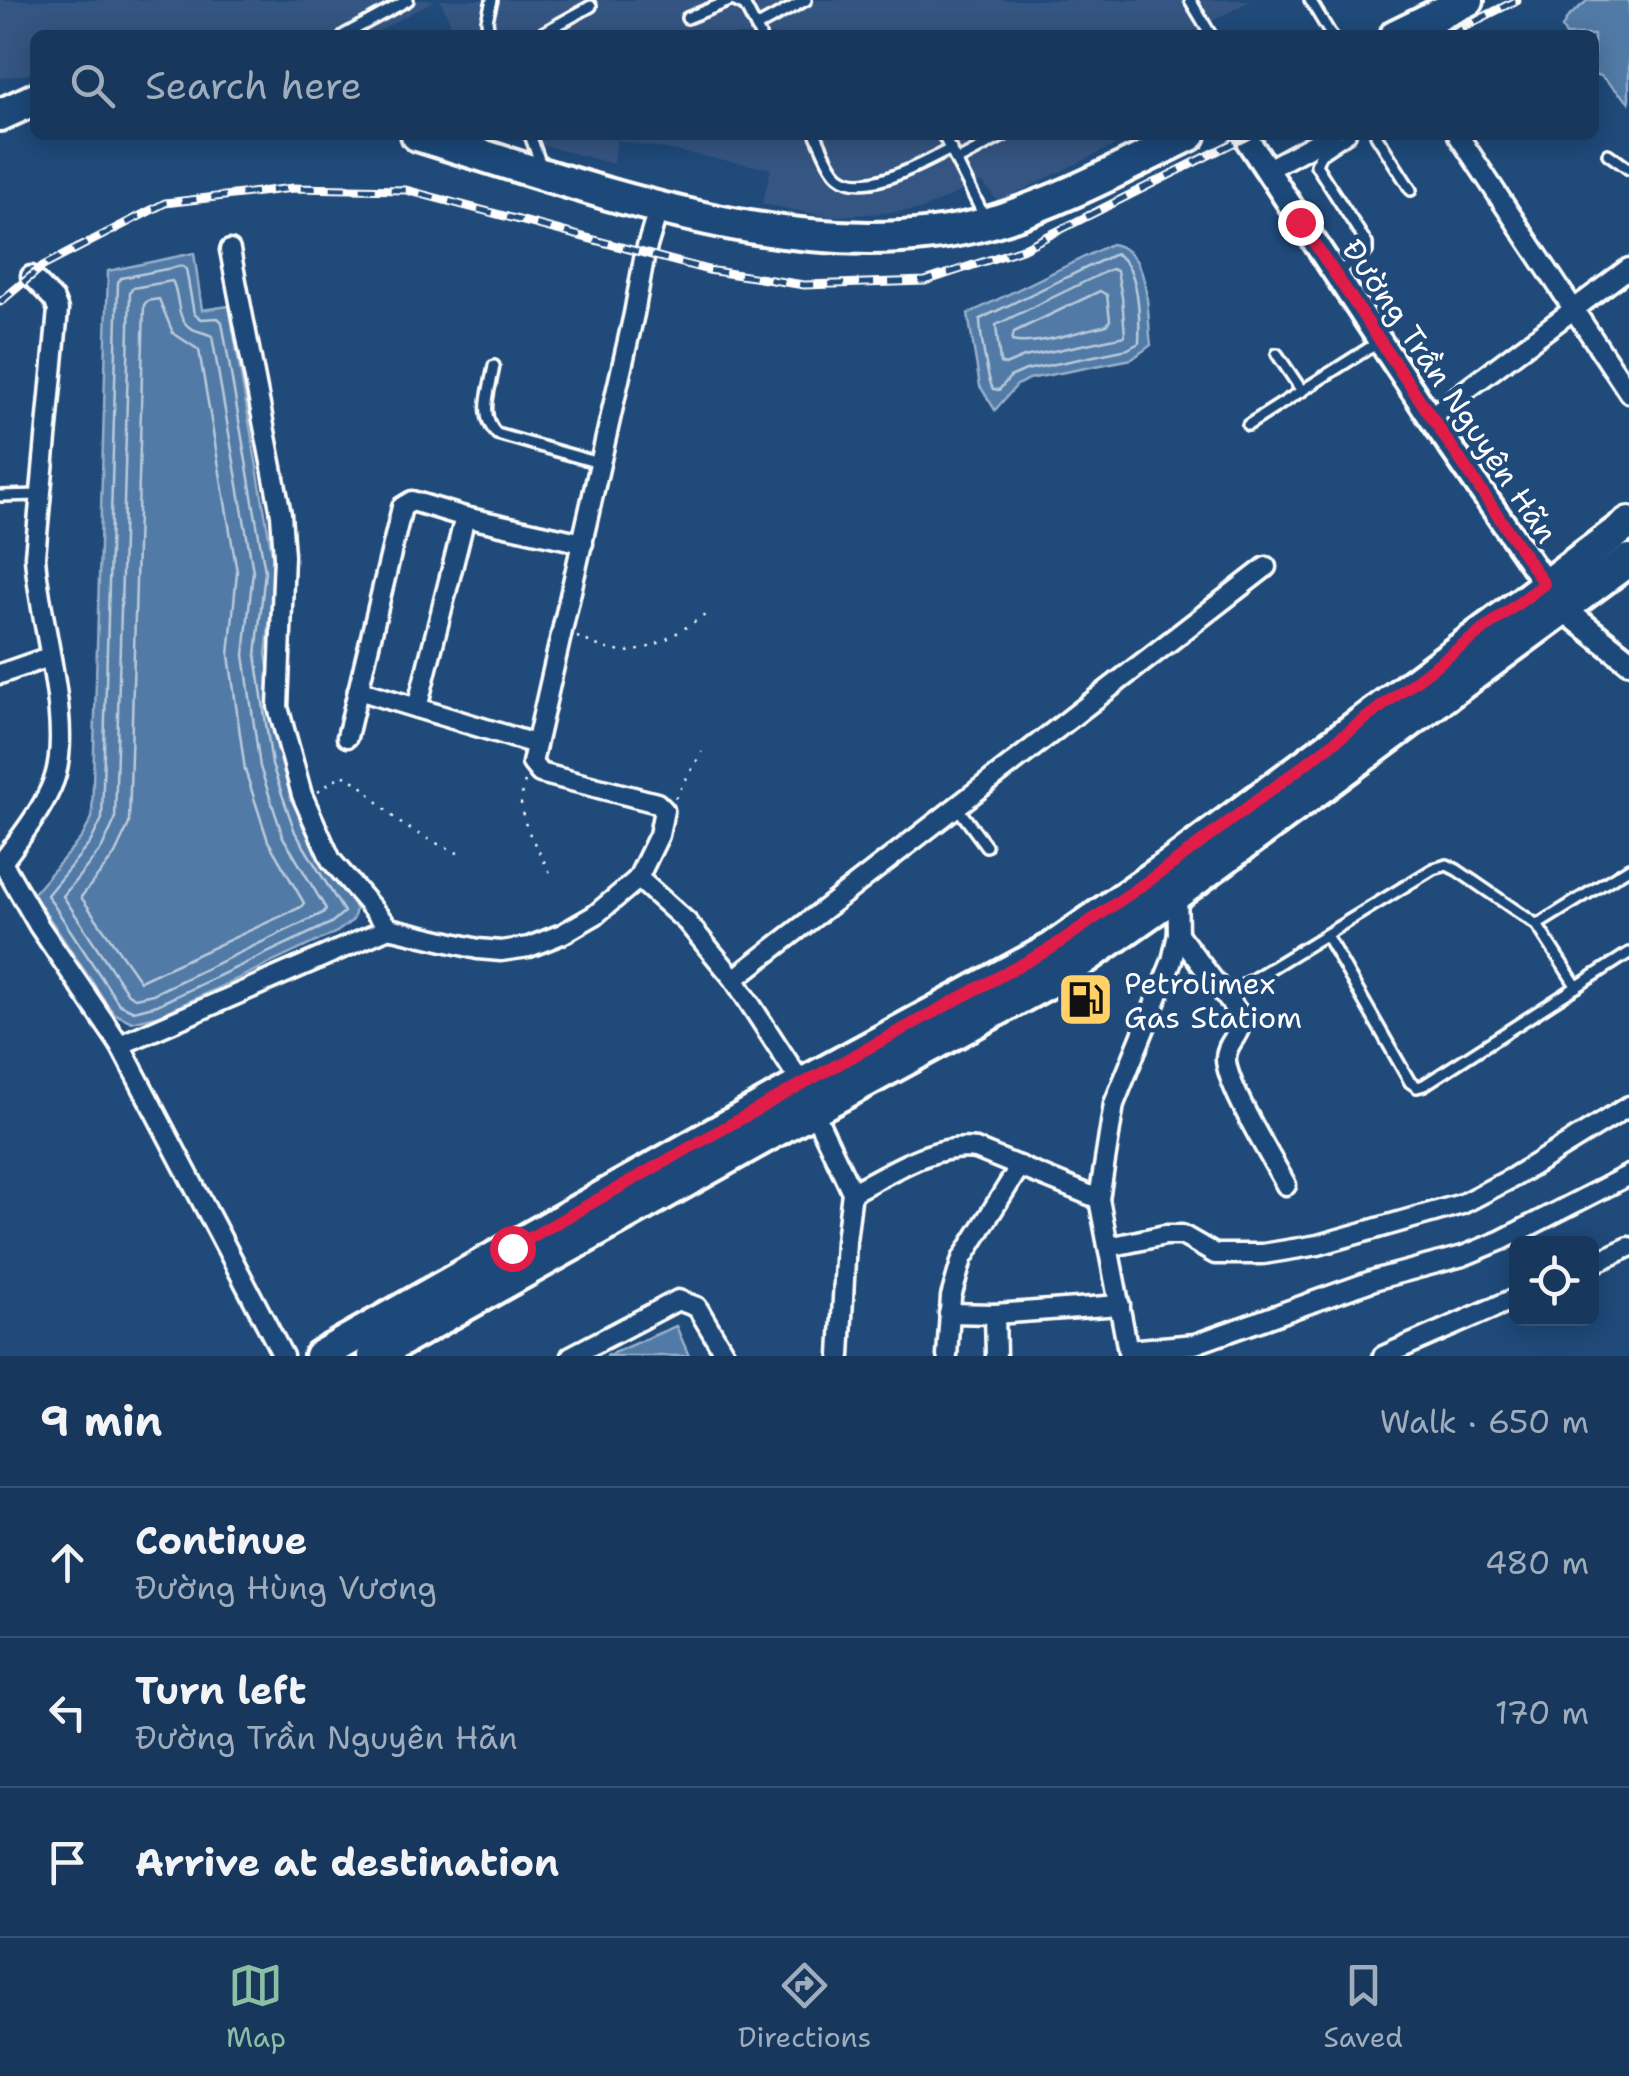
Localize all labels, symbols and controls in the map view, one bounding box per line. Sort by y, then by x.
search box [30,30,1599,140]
icon: search [65,58,120,113]
text: Search here [145,60,362,111]
route end [1278,200,1324,246]
street label: Đường Trần Nguyên Hãn [1333,231,1567,551]
place label: Petrolimex Gas Statiom [1124,963,1302,1038]
fuel station icon: Petrolimex Gas Statiom [1055,970,1115,1030]
route start [490,1226,536,1272]
map controls [1509,1236,1599,1326]
button: locate [1509,1236,1599,1326]
text: 9 min [40,1393,162,1449]
text: Walk · 650 m [1380,1400,1589,1443]
text: Continue [135,1515,307,1566]
icon: ahead [40,1535,95,1590]
text: 480 m [1485,1541,1589,1584]
text: Đường Hùng Vương [135,1566,437,1609]
text: Turn left [135,1665,307,1716]
icon: left [40,1685,95,1740]
text: 170 m [1495,1691,1589,1734]
text: Đường Trần Nguyên Hãn [135,1716,518,1759]
icon: arrive [40,1835,95,1890]
text: Arrive at destination [135,1837,559,1888]
tab: Map [226,1958,286,2056]
tab: Directions [738,1958,871,2056]
tab: Saved [1323,1958,1403,2056]

